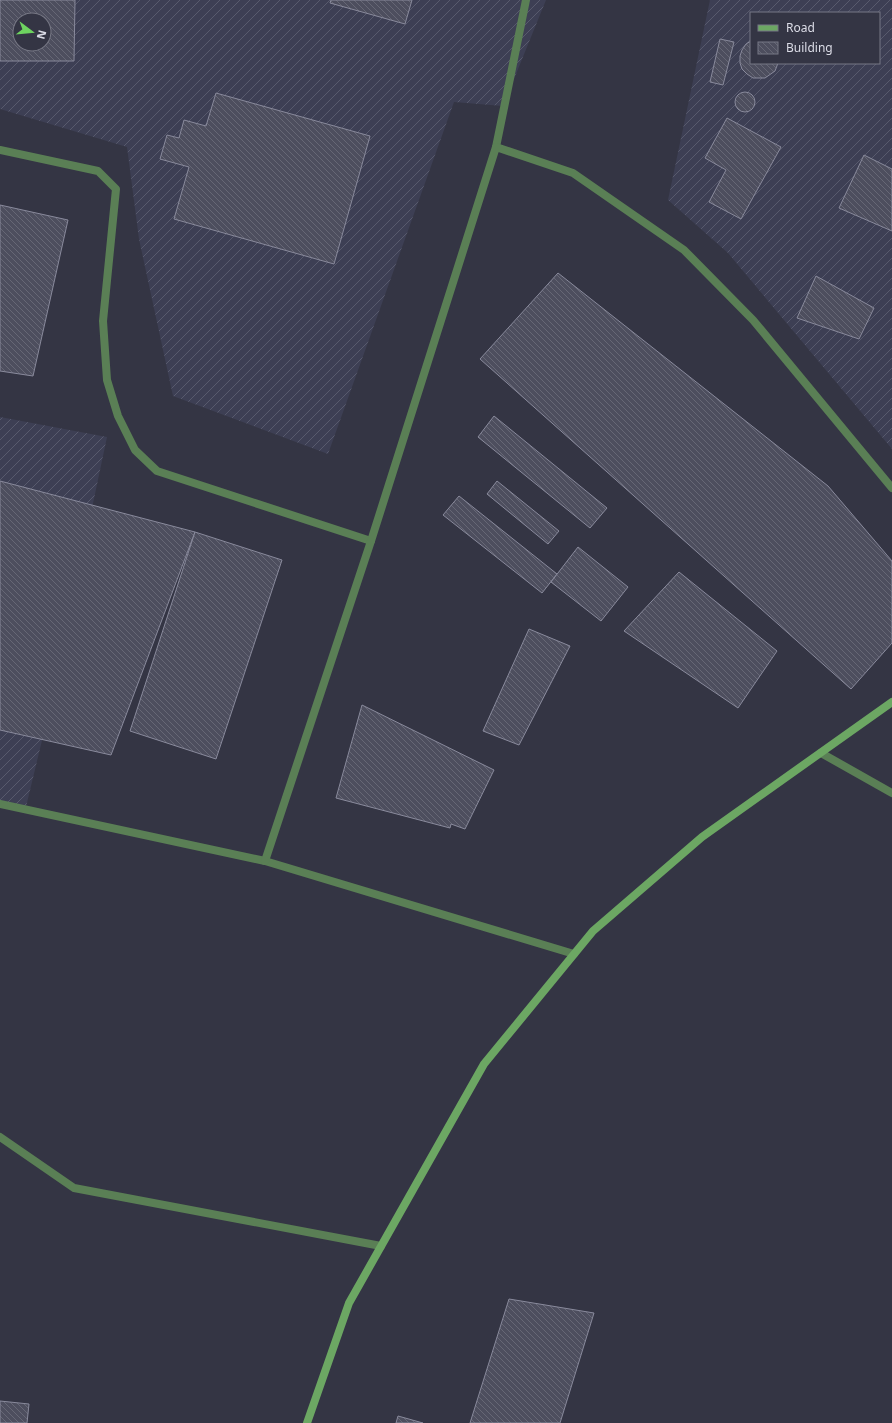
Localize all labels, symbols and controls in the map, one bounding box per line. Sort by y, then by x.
north arrow [12,12,52,52]
legend [750,12,880,64]
text: Road [786,19,815,36]
text: N [34,29,51,41]
text: Building [786,39,833,56]

